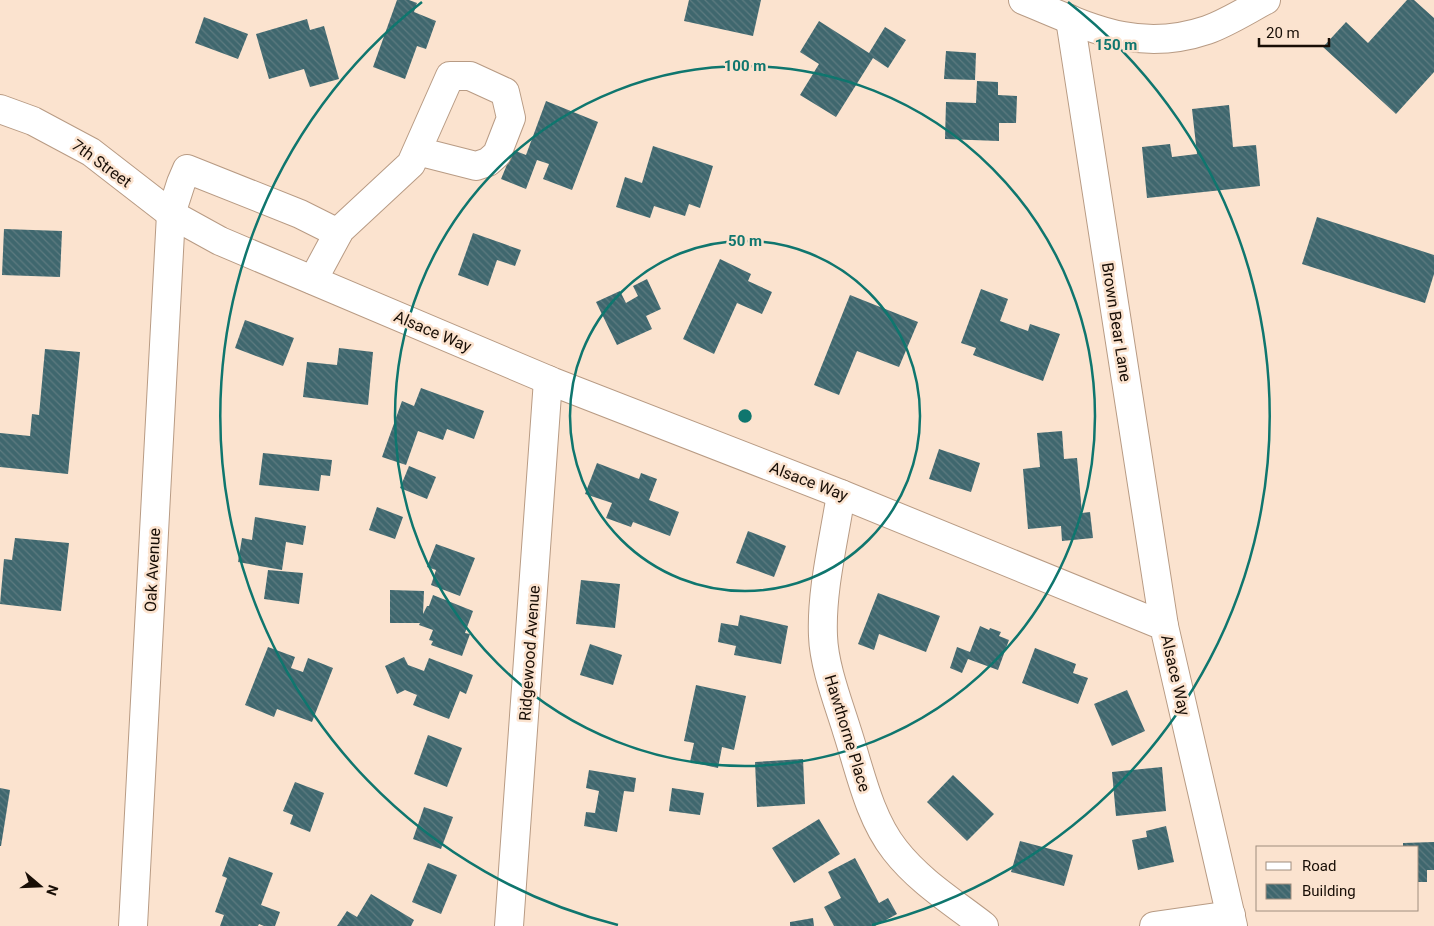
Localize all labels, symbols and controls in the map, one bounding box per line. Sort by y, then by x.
scale bar [1259,15,1329,47]
text: 20 m [1266,24,1300,42]
text: 150 m [1095,36,1137,54]
text: 100 m [724,57,766,75]
street label: 7th Street [68,135,135,191]
text: 50 m [728,232,762,250]
street label: Brown Bear Lane [1098,261,1135,383]
street label: Alsace Way [391,307,475,356]
centre of rings [736,407,754,425]
street label: Alsace Way [767,458,851,505]
street label: Oak Avenue [141,528,164,613]
street label: Ridgewood Avenue [515,585,544,721]
street label: Alsace Way [1157,633,1194,718]
street label: Hawthorne Place [821,672,874,794]
legend [1256,846,1419,911]
text: Road [1302,857,1336,875]
north arrow [15,861,65,911]
text: Building [1302,882,1356,900]
text: N [43,883,61,898]

